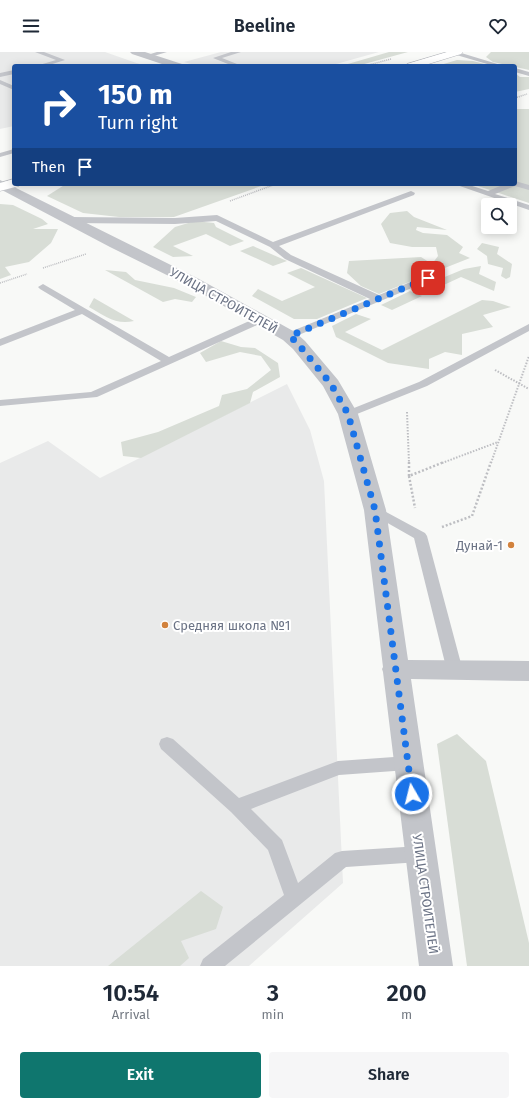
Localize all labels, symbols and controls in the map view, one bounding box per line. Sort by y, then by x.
icon: menu [20,15,42,37]
text: Beeline [234,15,295,37]
icon: heart [487,15,509,37]
text: 150 m [98,78,173,111]
icon: right [32,80,84,132]
text: Turn right [98,112,178,134]
icon: arrive [74,156,96,178]
text: Then [32,158,66,176]
map controls [481,198,517,234]
button: search [481,198,517,234]
pin [411,261,445,295]
street label: УЛИЦА СТРОИТЕЛЕЙ [167,265,280,336]
icon: arrive [417,267,439,289]
place label: Дунай-1 [455,538,503,553]
marker: Дунай-1 [506,540,516,550]
place label: Средняя школа №1 [173,618,290,633]
marker: Средняя школа №1 [160,620,170,630]
position arrow [391,773,433,815]
street label: УЛИЦА СТРОИТЕЛЕЙ [410,833,441,955]
text: 10:54 [102,979,159,1007]
text: 3 [267,979,279,1007]
text: 200 [386,979,427,1007]
text: Arrival [112,1007,150,1022]
text: min [262,1007,284,1022]
text: m [401,1007,412,1022]
button: Exit [20,1052,261,1098]
button: Share [269,1052,509,1098]

